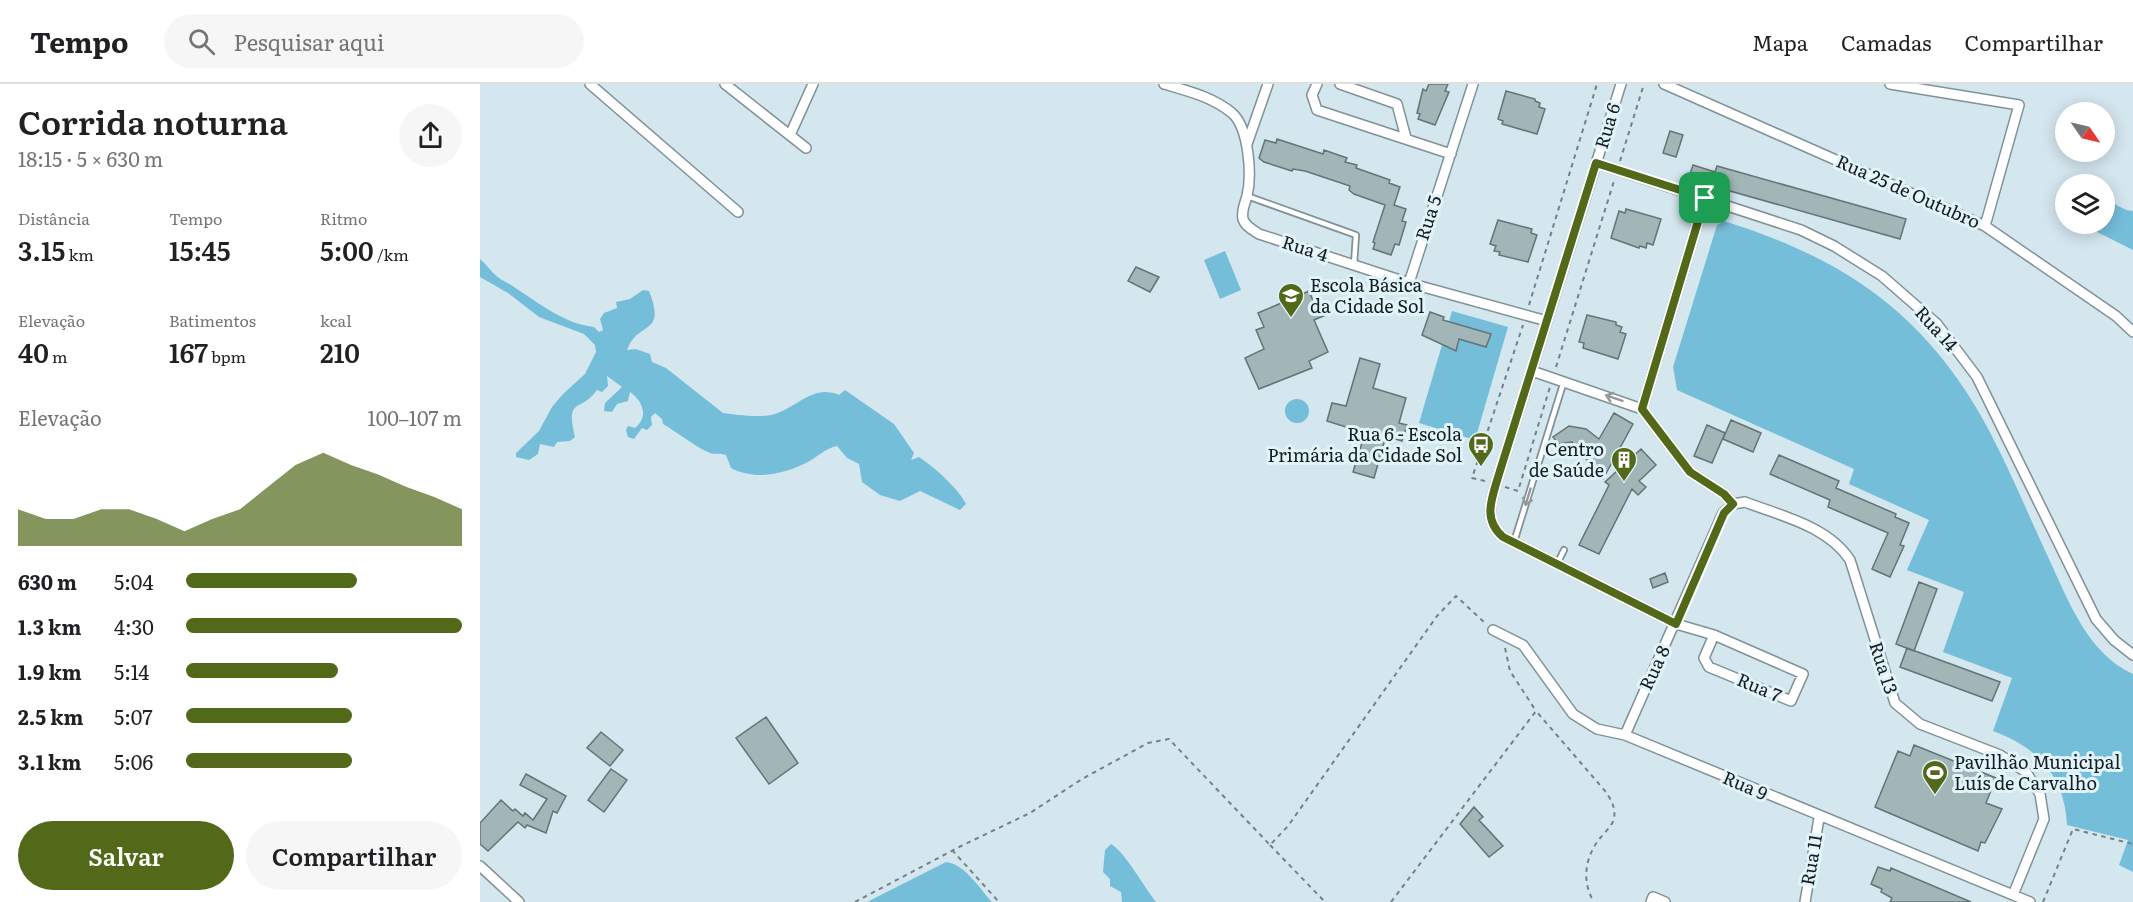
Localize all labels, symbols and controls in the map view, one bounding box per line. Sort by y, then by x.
search box [164,14,584,68]
text: Tempo [30,20,128,62]
icon: search [185,25,218,58]
text: Pesquisar aqui [233,25,384,58]
text: Mapa [1752,26,1808,57]
text: Camadas [1841,26,1932,57]
text: Compartilhar [1965,26,2103,57]
text: Corrida noturna [18,96,288,145]
street label: Rua 6 [1587,99,1626,152]
north arrow [2055,102,2115,162]
map controls [2055,102,2115,234]
button: share [399,104,462,167]
text: 18:15 · 5 × 630 m [18,143,163,173]
street label: Rua 25 de Outubro [1832,147,1985,234]
pin [1679,172,1730,223]
button: layers [2055,174,2115,234]
icon: arrive [1688,181,1721,214]
street label: Rua 5 [1408,191,1448,244]
text: Distância [18,206,90,230]
text: Tempo [169,206,222,230]
text: Ritmo [320,206,367,230]
street label: Rua 4 [1279,227,1332,268]
text: 3.15 [18,230,65,269]
text: 15:45 [169,230,230,269]
text: 5:00 [320,230,374,269]
text: km [65,242,94,266]
text: /km [374,242,409,266]
place label: Escola Básica da Cidade Sol [1310,271,1424,319]
school or university icon: Escola Básica da Cidade Sol [1276,281,1306,319]
street label: Rua 14 [1909,299,1965,357]
text: Elevação [18,308,85,332]
text: Batimentos [169,308,256,332]
text: kcal [320,308,352,332]
text: 40 [18,332,49,371]
text: 167 [169,332,208,371]
text: 210 [320,332,360,371]
text: m [49,344,67,368]
text: bpm [208,344,246,368]
one-way arrow [1605,392,1624,403]
text: Elevação [18,402,102,432]
text: 100–107 m [368,402,462,432]
place label: Rua 6 - Escola Primária da Cidade Sol [1268,420,1462,468]
bus stop icon: Rua 6 - Escola Primária da Cidade Sol [1466,430,1496,468]
place label: Centro de Saúde [1529,435,1604,483]
building icon: Centro de Saúde [1609,445,1639,483]
one-way arrow [1522,487,1533,506]
text: 630 m [18,566,77,596]
text: 5:04 [114,566,153,596]
text: 1.3 km [18,611,81,641]
text: 4:30 [114,611,154,641]
street label: Rua 13 [1863,638,1906,697]
street label: Rua 8 [1632,640,1676,694]
text: 1.9 km [18,656,82,686]
text: 5:14 [114,656,149,686]
street label: Rua 7 [1733,665,1786,708]
text: 2.5 km [18,701,84,731]
text: 5:07 [114,701,153,731]
text: 3.1 km [18,746,81,776]
text: 5:06 [114,746,153,776]
place label: Pavilhão Municipal Luís de Carvalho [1954,748,2120,796]
sports icon: Pavilhão Municipal Luís de Carvalho [1920,758,1950,796]
street label: Rua 9 [1719,763,1772,806]
button: Salvar [18,821,234,890]
button: Compartilhar [246,821,462,890]
street label: Rua 11 [1793,832,1828,887]

